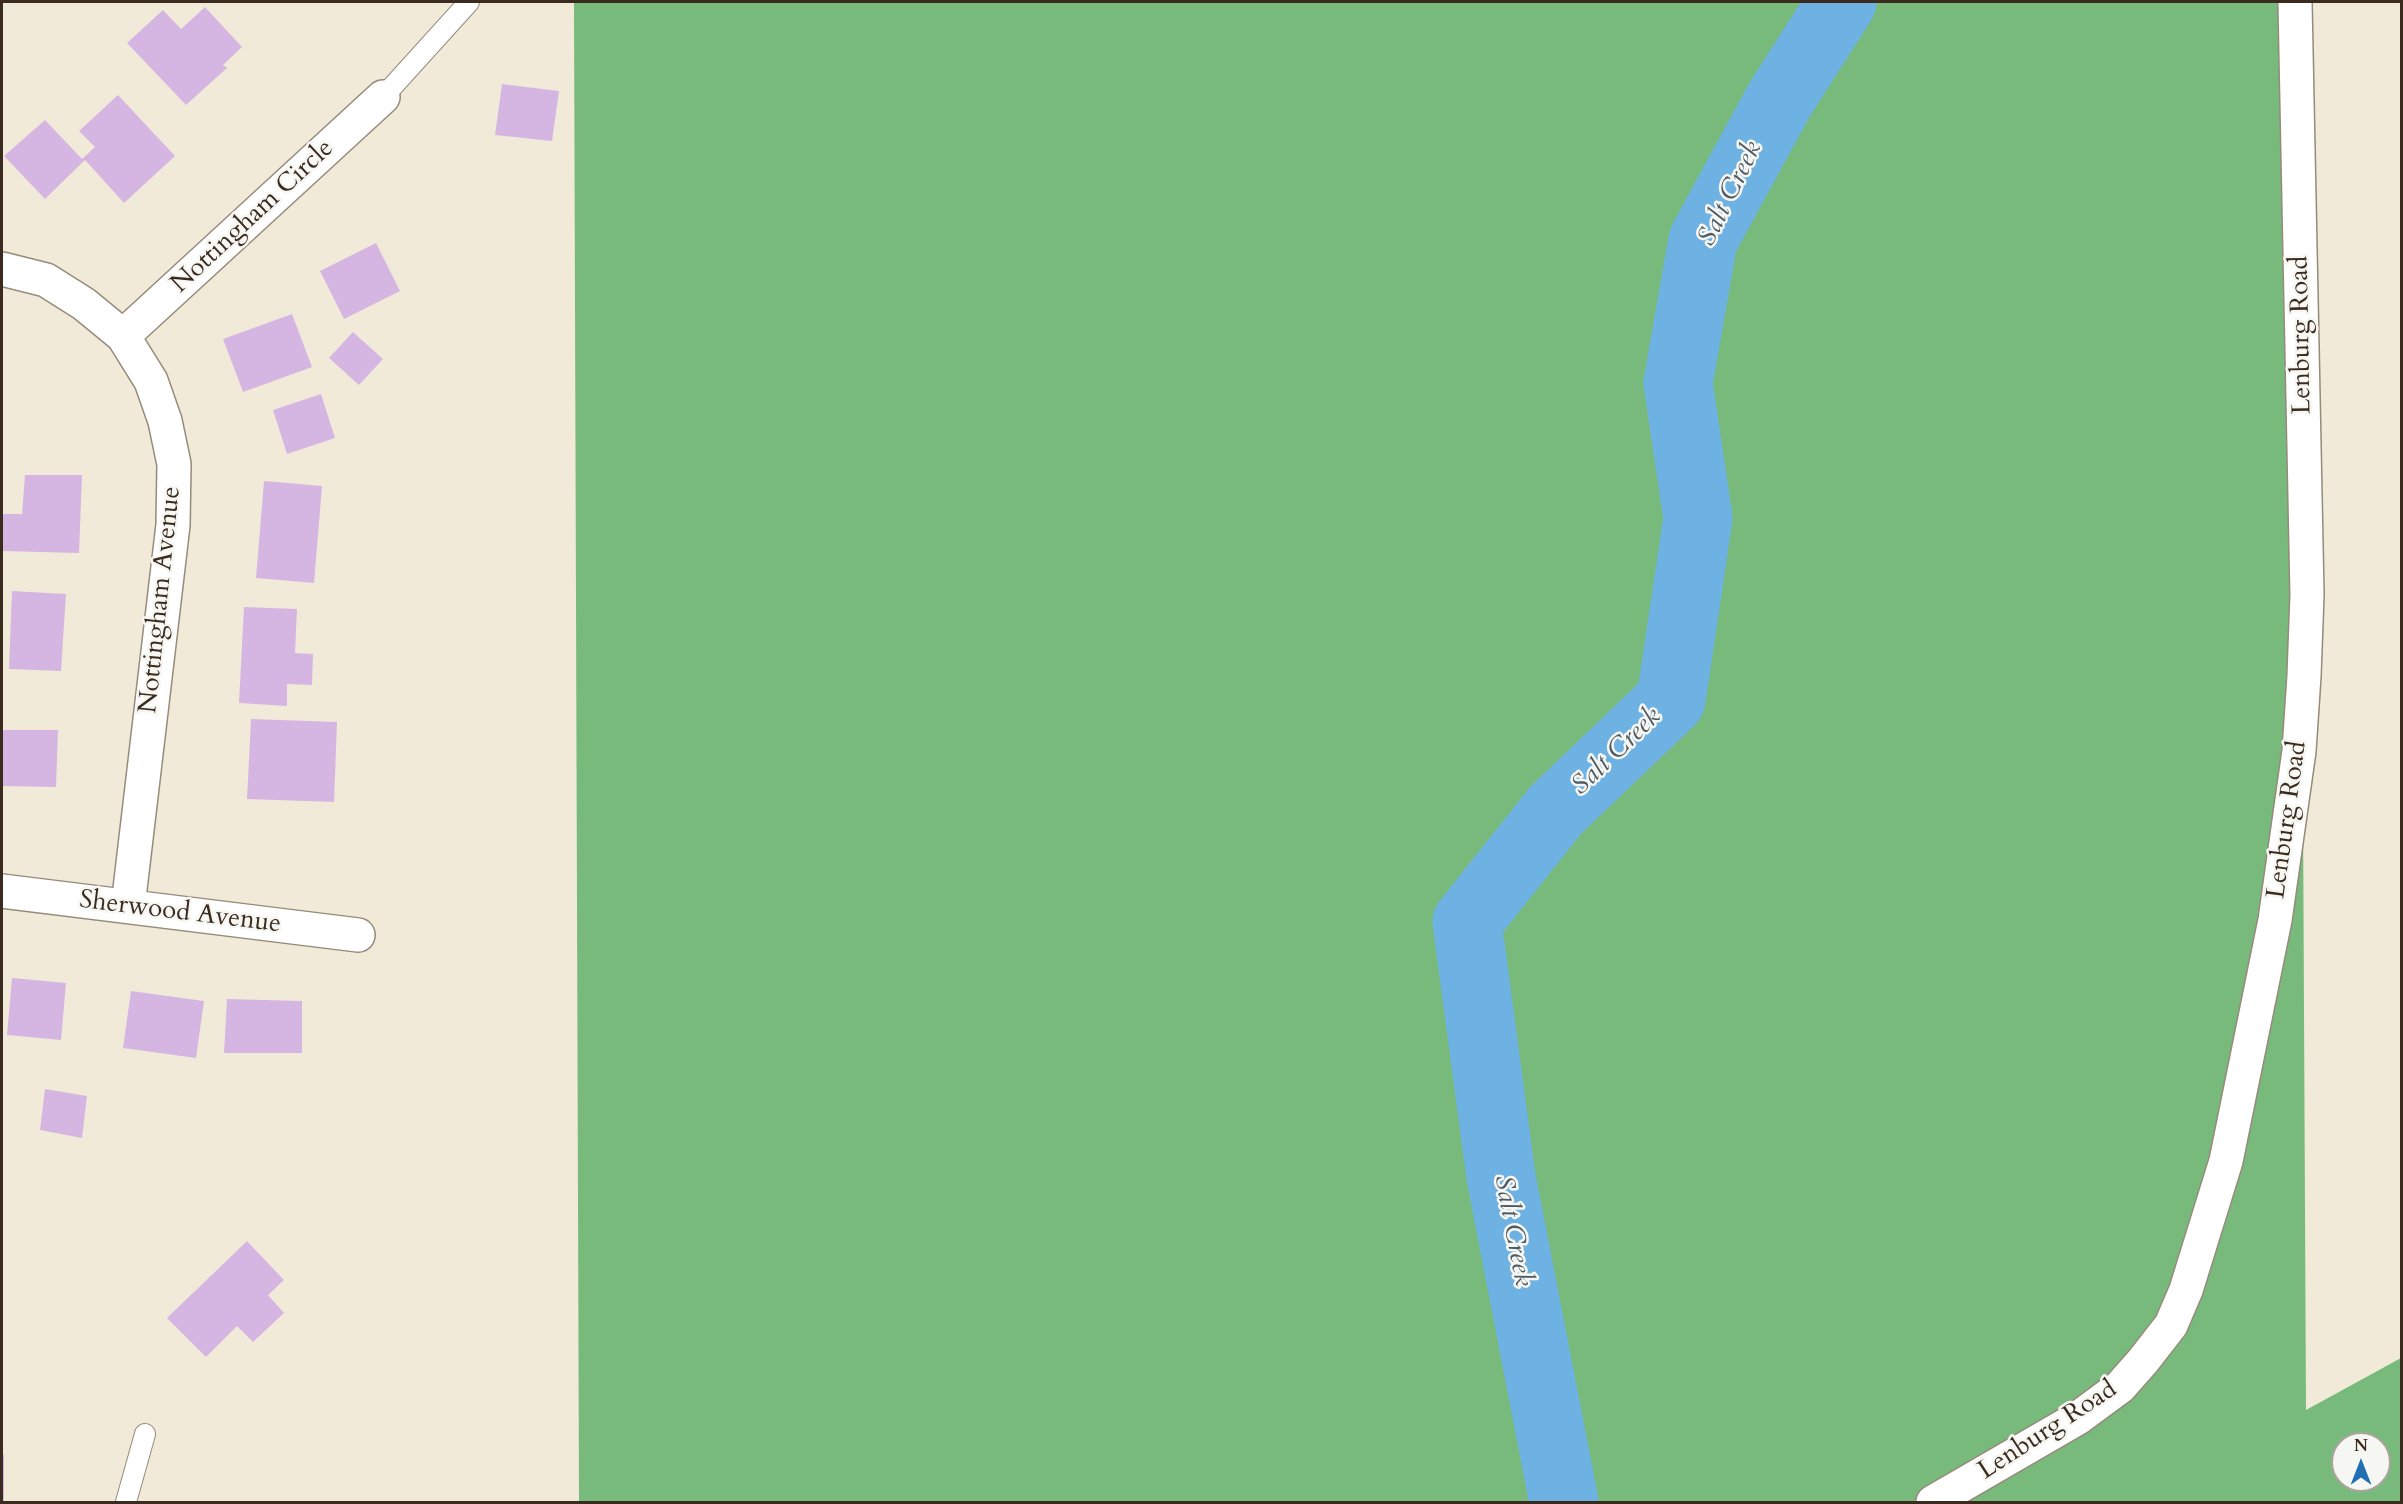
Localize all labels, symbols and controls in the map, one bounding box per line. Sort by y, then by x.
street label: Nottingham Circle [165,134,341,300]
water label: Salt Creek [1692,136,1770,252]
street label: Lenburg Road [2285,255,2319,415]
street label: Nottingham Avenue [134,485,188,715]
water label: Salt Creek [1565,701,1669,803]
street label: Lenburg Road [2262,739,2314,901]
street label: Sherwood Avenue [78,885,282,941]
water label: Salt Creek [1485,1173,1539,1289]
street label: Lenburg Road [1973,1375,2123,1487]
north arrow [2331,1432,2391,1492]
text: N [2354,1435,2368,1457]

